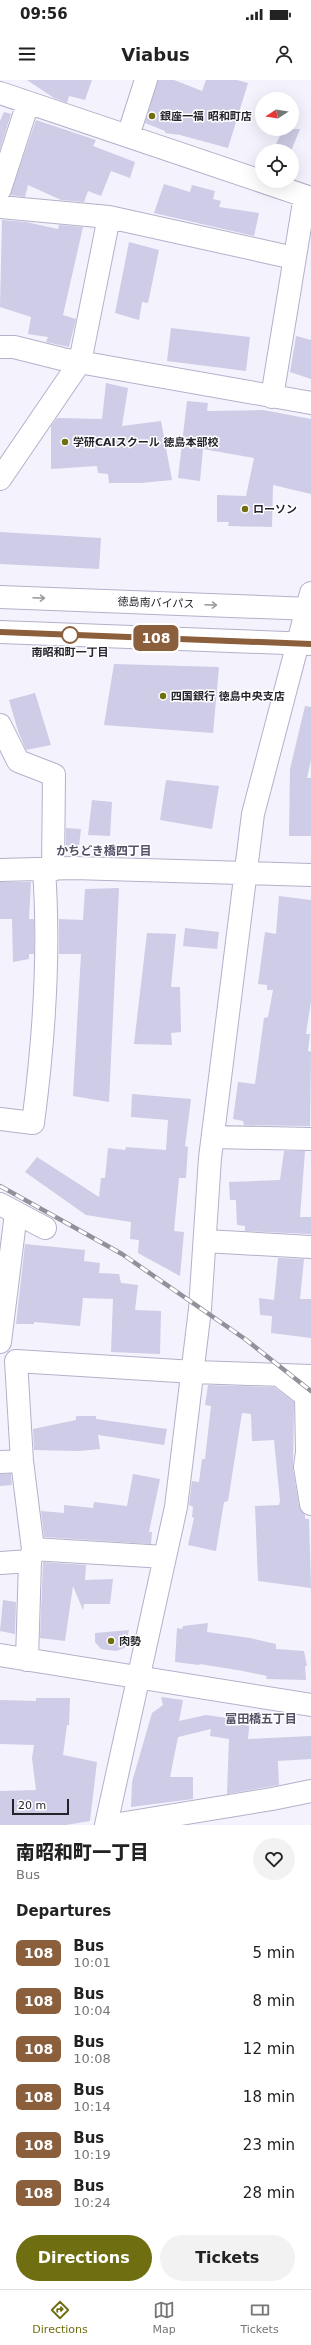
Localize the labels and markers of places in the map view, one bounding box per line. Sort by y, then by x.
place label: 銀座一福 昭和町店 [160,110,252,123]
marker: 銀座一福 昭和町店 [147,111,157,121]
place label: 学研CAIスクール 徳島本部校 [73,436,219,449]
marker: 学研CAIスクール 徳島本部校 [60,437,70,447]
place label: ローソン [253,503,297,516]
marker: ローソン [240,504,250,514]
marker: 南昭和町一丁目 [61,626,79,644]
place label: 南昭和町一丁目 [32,646,109,659]
place label: 四国銀行 徳島中央支店 [171,690,285,703]
marker: 四国銀行 徳島中央支店 [158,691,168,701]
place label: 肉勢 [119,1635,141,1648]
marker: 肉勢 [106,1636,116,1646]

